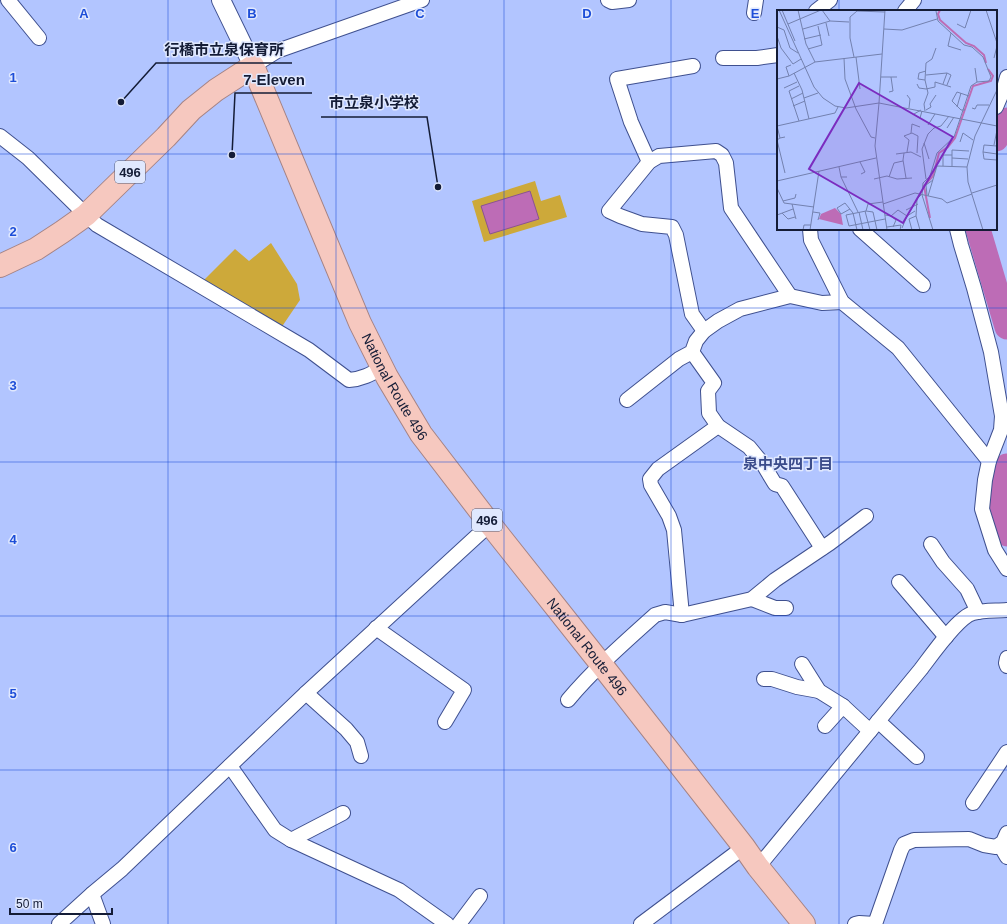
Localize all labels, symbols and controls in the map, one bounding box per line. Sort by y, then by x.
text: A [79,6,89,21]
text: B [247,6,257,21]
text: C [415,6,425,21]
text: D [582,6,592,21]
text: E [751,6,760,21]
inset map [777,10,997,230]
callout: 行橋市立泉保育所 [156,36,292,63]
text: 行橋市立泉保育所 [164,41,284,58]
callout: 7-Eleven [235,66,312,93]
text: 1 [9,70,17,85]
text: 7-Eleven [243,71,305,88]
callout: 市立泉小学校 [321,90,427,117]
text: 市立泉小学校 [329,94,419,111]
road number: 496 [115,161,145,183]
text: 2 [9,224,17,239]
street label: National Route 496 [359,331,431,444]
text: 3 [9,378,17,393]
district label: 泉中央四丁目 [743,455,833,472]
road number: 496 [472,509,502,531]
text: 4 [9,532,17,547]
street label: National Route 496 [544,595,631,699]
text: 5 [9,686,17,701]
text: 6 [9,840,17,855]
scale bar [10,890,112,916]
text: 50 m [16,897,43,911]

